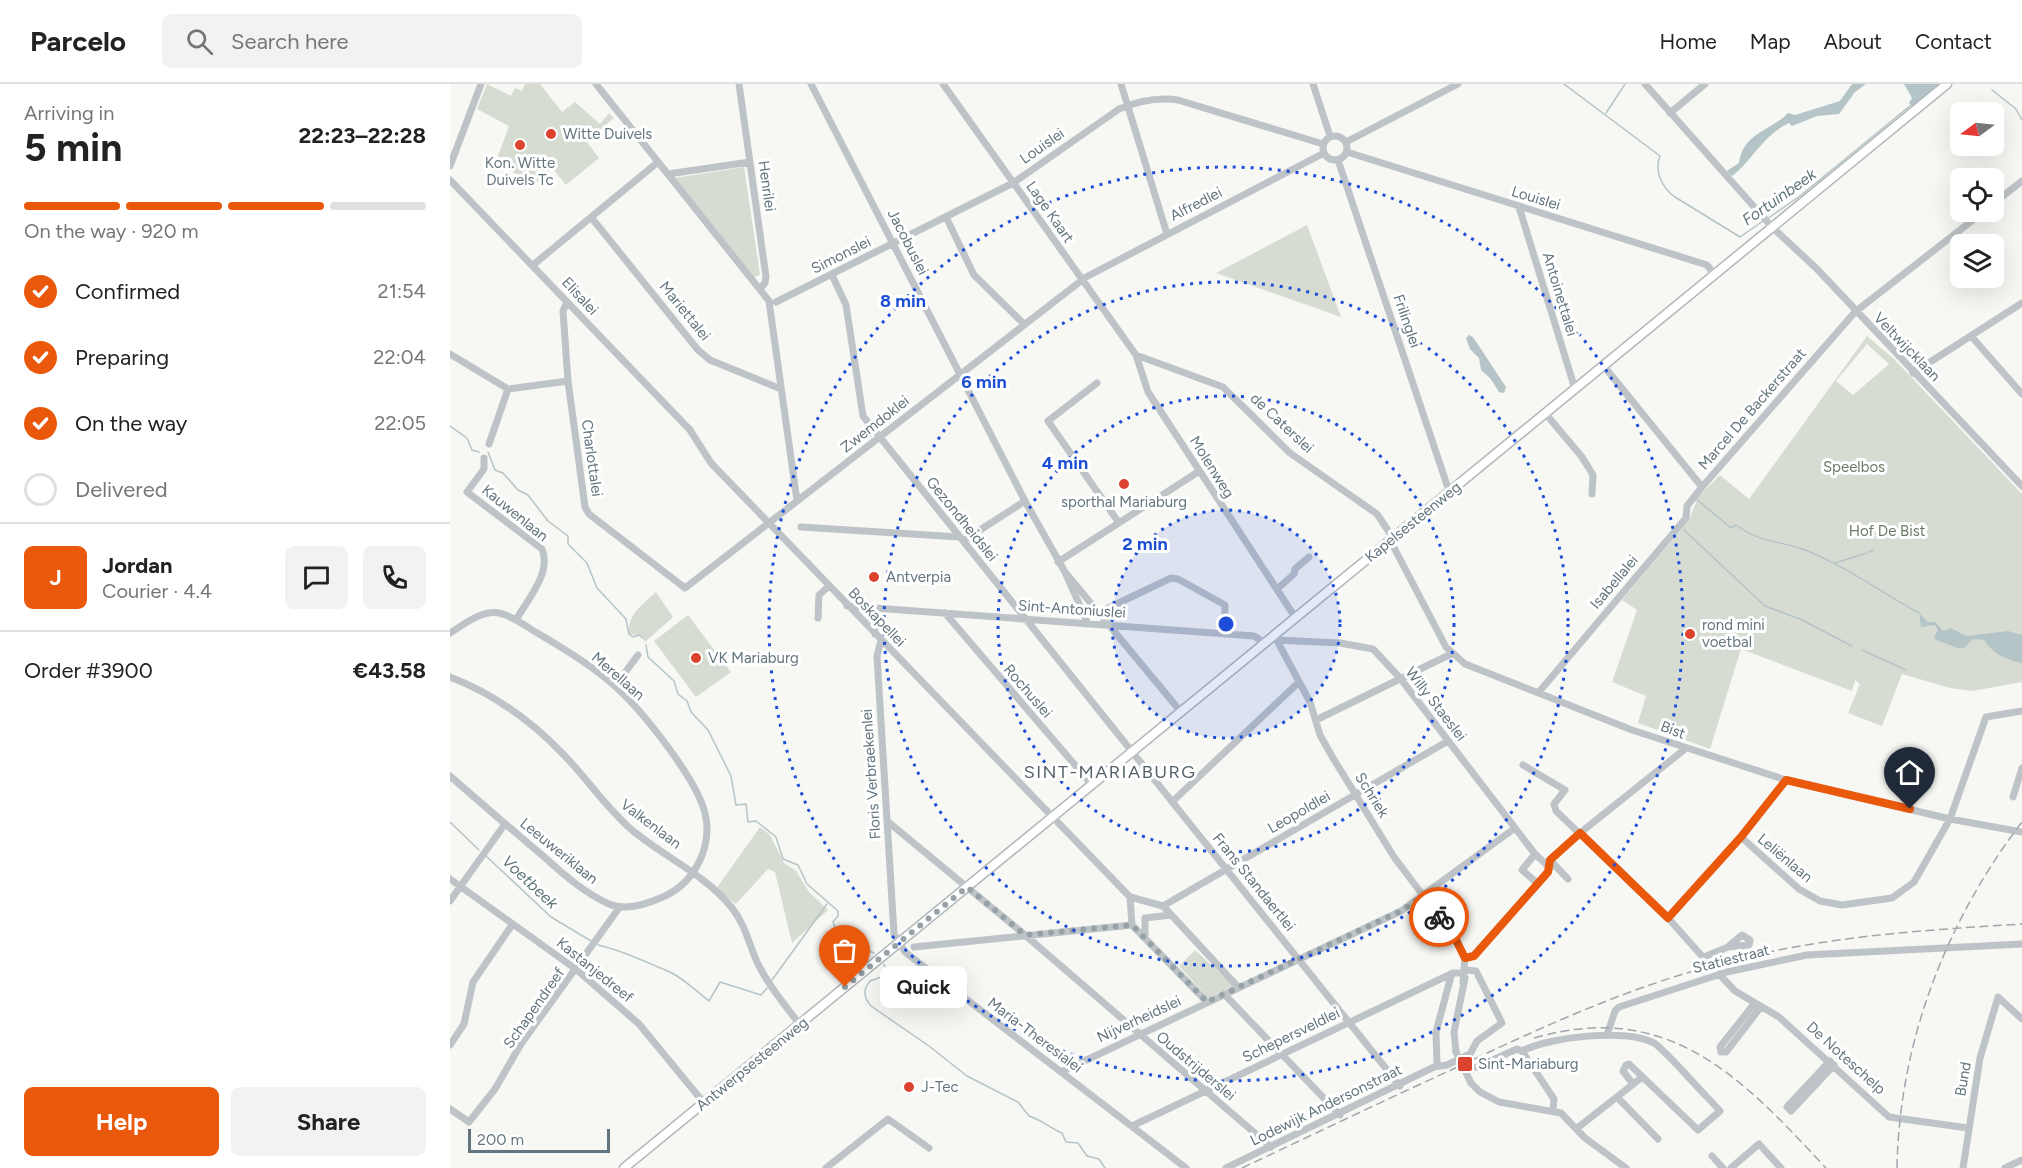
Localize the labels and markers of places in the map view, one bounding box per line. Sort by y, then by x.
place label: Witte Duivels [563,125,652,143]
marker: Witte Duivels [544,127,558,141]
marker: Kon. Witte Duivels Tc [513,138,527,152]
place label: Kon. Witte Duivels Tc [485,154,555,189]
marker: sporthal Mariaburg [1117,477,1131,491]
place label: sporthal Mariaburg [1061,493,1187,511]
place label: Antverpia [886,568,951,586]
marker: Antverpia [867,570,881,584]
centre of rings [1216,614,1236,634]
place label: rond mini voetbal [1702,616,1765,651]
marker: rond mini voetbal [1683,627,1697,641]
place label: VK Mariaburg [708,649,799,667]
marker: VK Mariaburg [689,651,703,665]
pin [1884,747,1935,809]
pin [819,925,870,987]
callout: Quick [881,966,968,1008]
marker: Sint-Mariaburg [1456,1055,1474,1073]
place label: Sint-Mariaburg [1478,1055,1579,1073]
place label: J-Tec [921,1078,959,1096]
marker: J-Tec [902,1080,916,1094]

